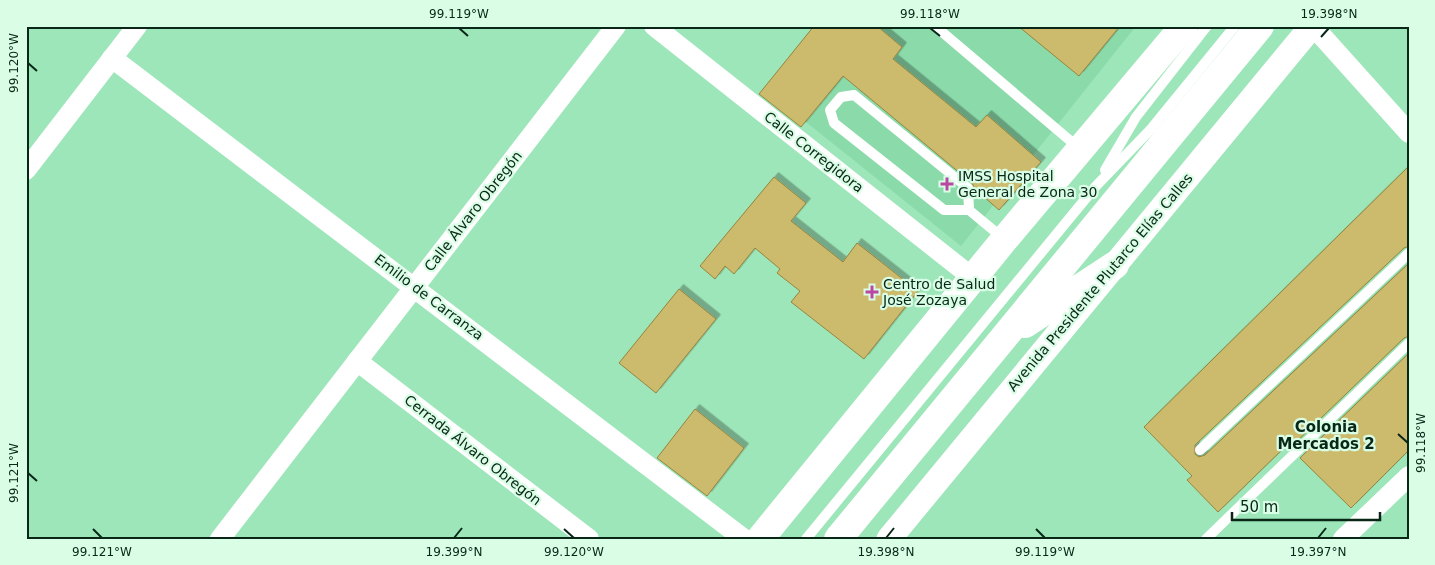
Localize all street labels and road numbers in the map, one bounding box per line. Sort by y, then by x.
street label: Calle Corregidora [761,108,867,196]
street label: Calle Álvaro Obregón [421,148,525,274]
street label: Avenida Presidente Plutarco Elías Calles [1004,170,1196,394]
street label: Emilio de Carranza [371,251,487,343]
street label: Cerrada Álvaro Obregón [401,392,545,508]

